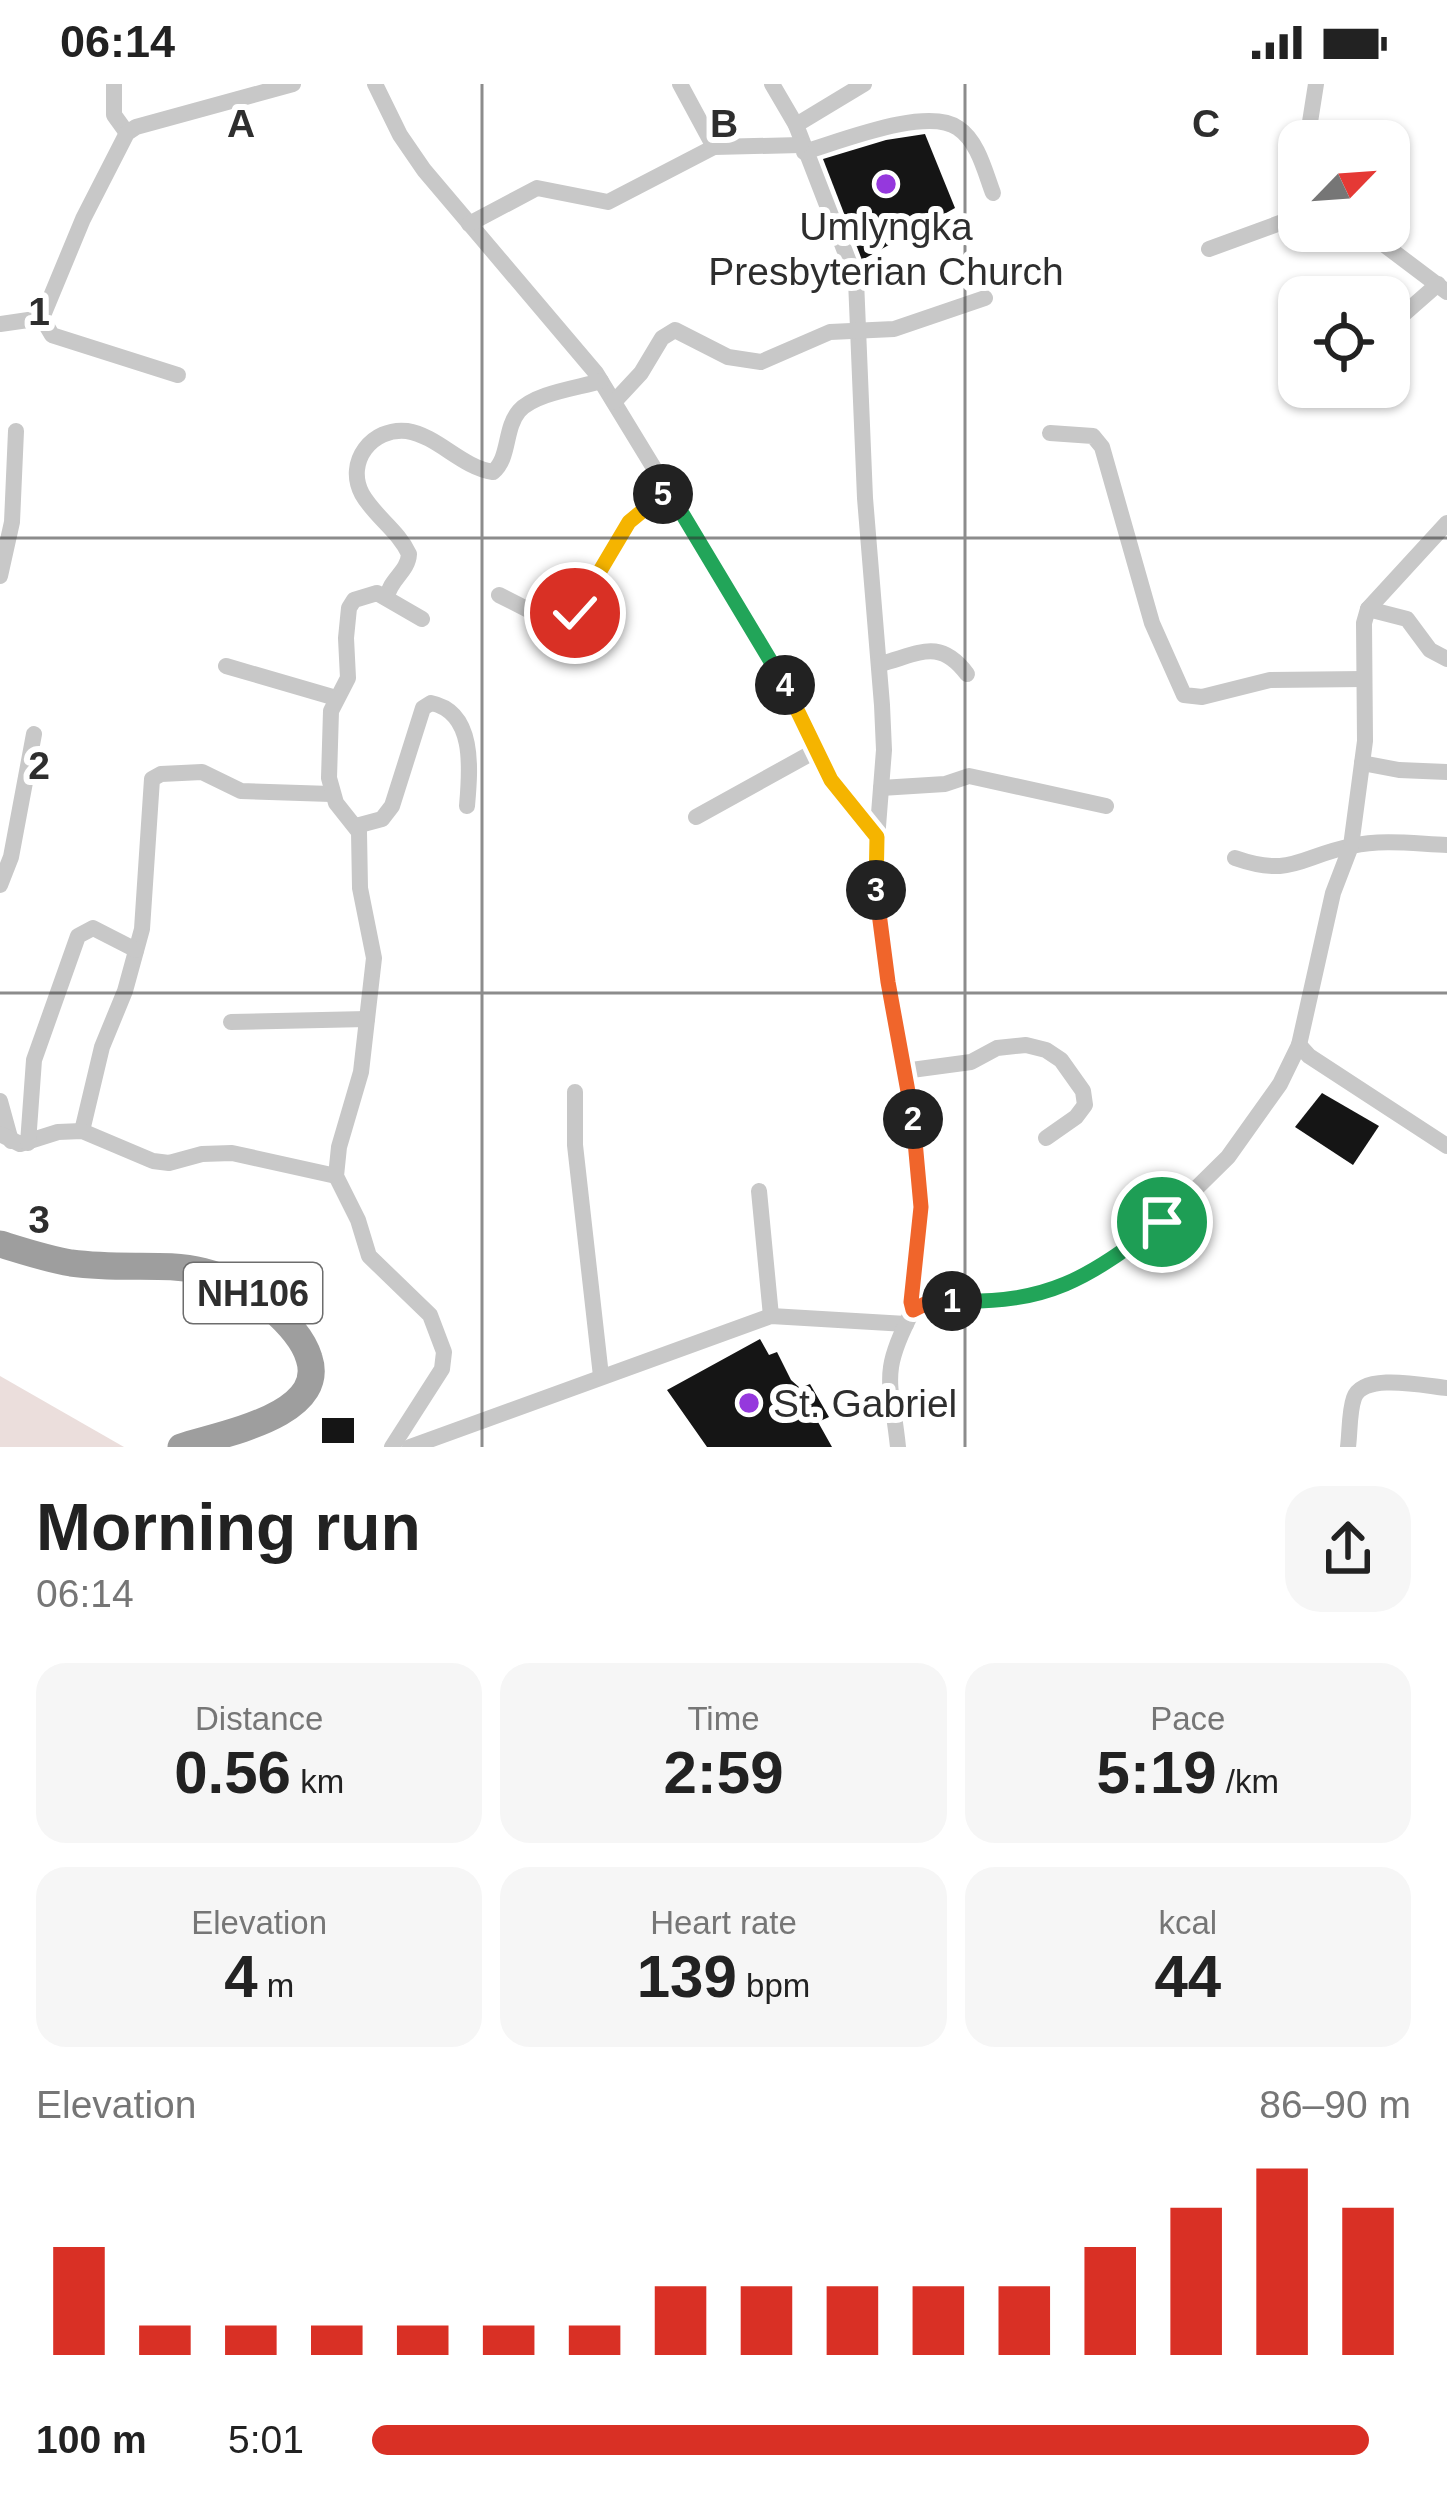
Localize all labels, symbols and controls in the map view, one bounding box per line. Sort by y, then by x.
text: 06:14 [60,16,175,67]
text: A [227,102,255,145]
text: B [710,102,738,145]
text: C [1192,102,1220,145]
north arrow [1278,120,1410,252]
map controls [1278,120,1410,408]
marker: Umlyngka Presbyterian Church [873,171,899,197]
place label: Umlyngka Presbyterian Church [708,205,1064,293]
button: locate [1278,276,1410,408]
text: 1 [28,290,50,333]
pin: 5 [633,464,693,524]
text: 5 [654,475,672,512]
pin [524,562,626,664]
icon: check [542,580,608,646]
pin: 4 [755,655,815,715]
text: 4 [776,666,794,703]
text: 2 [28,744,50,787]
pin: 3 [846,860,906,920]
text: 3 [867,871,885,908]
pin: 2 [883,1089,943,1149]
text: 2 [904,1100,922,1137]
pin [1111,1171,1213,1273]
icon: arrive [1129,1189,1195,1255]
text: 3 [28,1198,50,1241]
road number: NH106 [184,1263,322,1323]
pin: 1 [922,1271,982,1331]
text: 1 [943,1282,961,1319]
place label: St. Gabriel [773,1382,957,1425]
marker: St. Gabriel [736,1390,762,1416]
button: share [1285,1486,1411,1612]
text: Morning run [36,1490,421,1564]
text: 06:14 [36,1572,134,1615]
text: Distance [195,1700,323,1737]
text: Time [687,1700,760,1737]
text: Pace [1150,1700,1225,1737]
text: 0.56 [174,1739,291,1806]
text: 2:59 [663,1739,784,1806]
text: 5:19 [1097,1739,1217,1806]
text: km [291,1763,344,1800]
text: /km [1217,1763,1279,1800]
text: Elevation [191,1904,327,1941]
text: Heart rate [650,1904,797,1941]
text: kcal [1158,1904,1217,1941]
text: 4 [224,1943,258,2010]
text: 139 [637,1943,737,2010]
text: 44 [1154,1943,1221,2010]
text: m [258,1967,294,2004]
text: bpm [737,1967,810,2004]
text: Elevation [36,2083,196,2126]
text: 86–90 m [1259,2083,1411,2126]
text: 100 m [36,2418,147,2461]
text: 5:01 [228,2418,304,2461]

